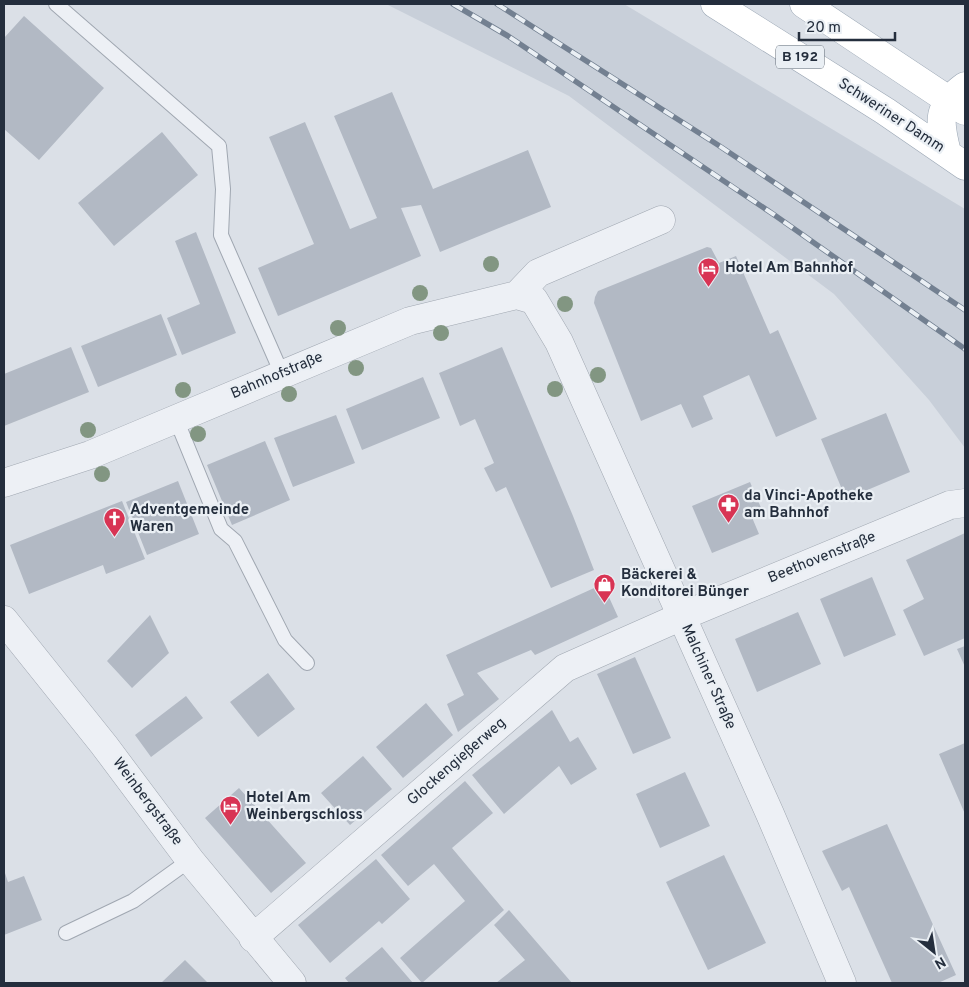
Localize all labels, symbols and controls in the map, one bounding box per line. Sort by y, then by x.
scale bar [799,10,895,42]
text: 20 m [806,19,841,38]
road number: B 192 [776,46,824,68]
street label: Schweriner Damm [834,75,948,157]
hotel icon: Hotel Am Bahnhof [697,256,721,287]
place label: Hotel Am Bahnhof [725,259,853,278]
street label: Bahnhofstraße [228,348,326,404]
place label: da Vinci-Apotheke am Bahnhof [744,487,873,523]
pharmacy icon: da Vinci-Apotheke am Bahnhof [716,493,740,524]
place label: Adventgemeinde Waren [130,501,249,537]
church icon: Adventgemeinde Waren [102,507,126,538]
street label: Beethovenstraße [765,528,879,588]
place label: Bäckerei & Konditorei Bünger [621,566,750,602]
shop icon: Bäckerei & Konditorei Bünger [593,572,617,603]
street label: Malchiner Straße [676,621,740,733]
street label: Glockengießerweg [404,714,510,810]
street label: Weinbergstraße [108,754,186,850]
place label: Hotel Am Weinbergschloss [246,789,363,825]
hotel icon: Hotel Am Weinbergschloss [218,795,242,826]
north arrow [909,927,959,977]
text: N [931,952,948,972]

